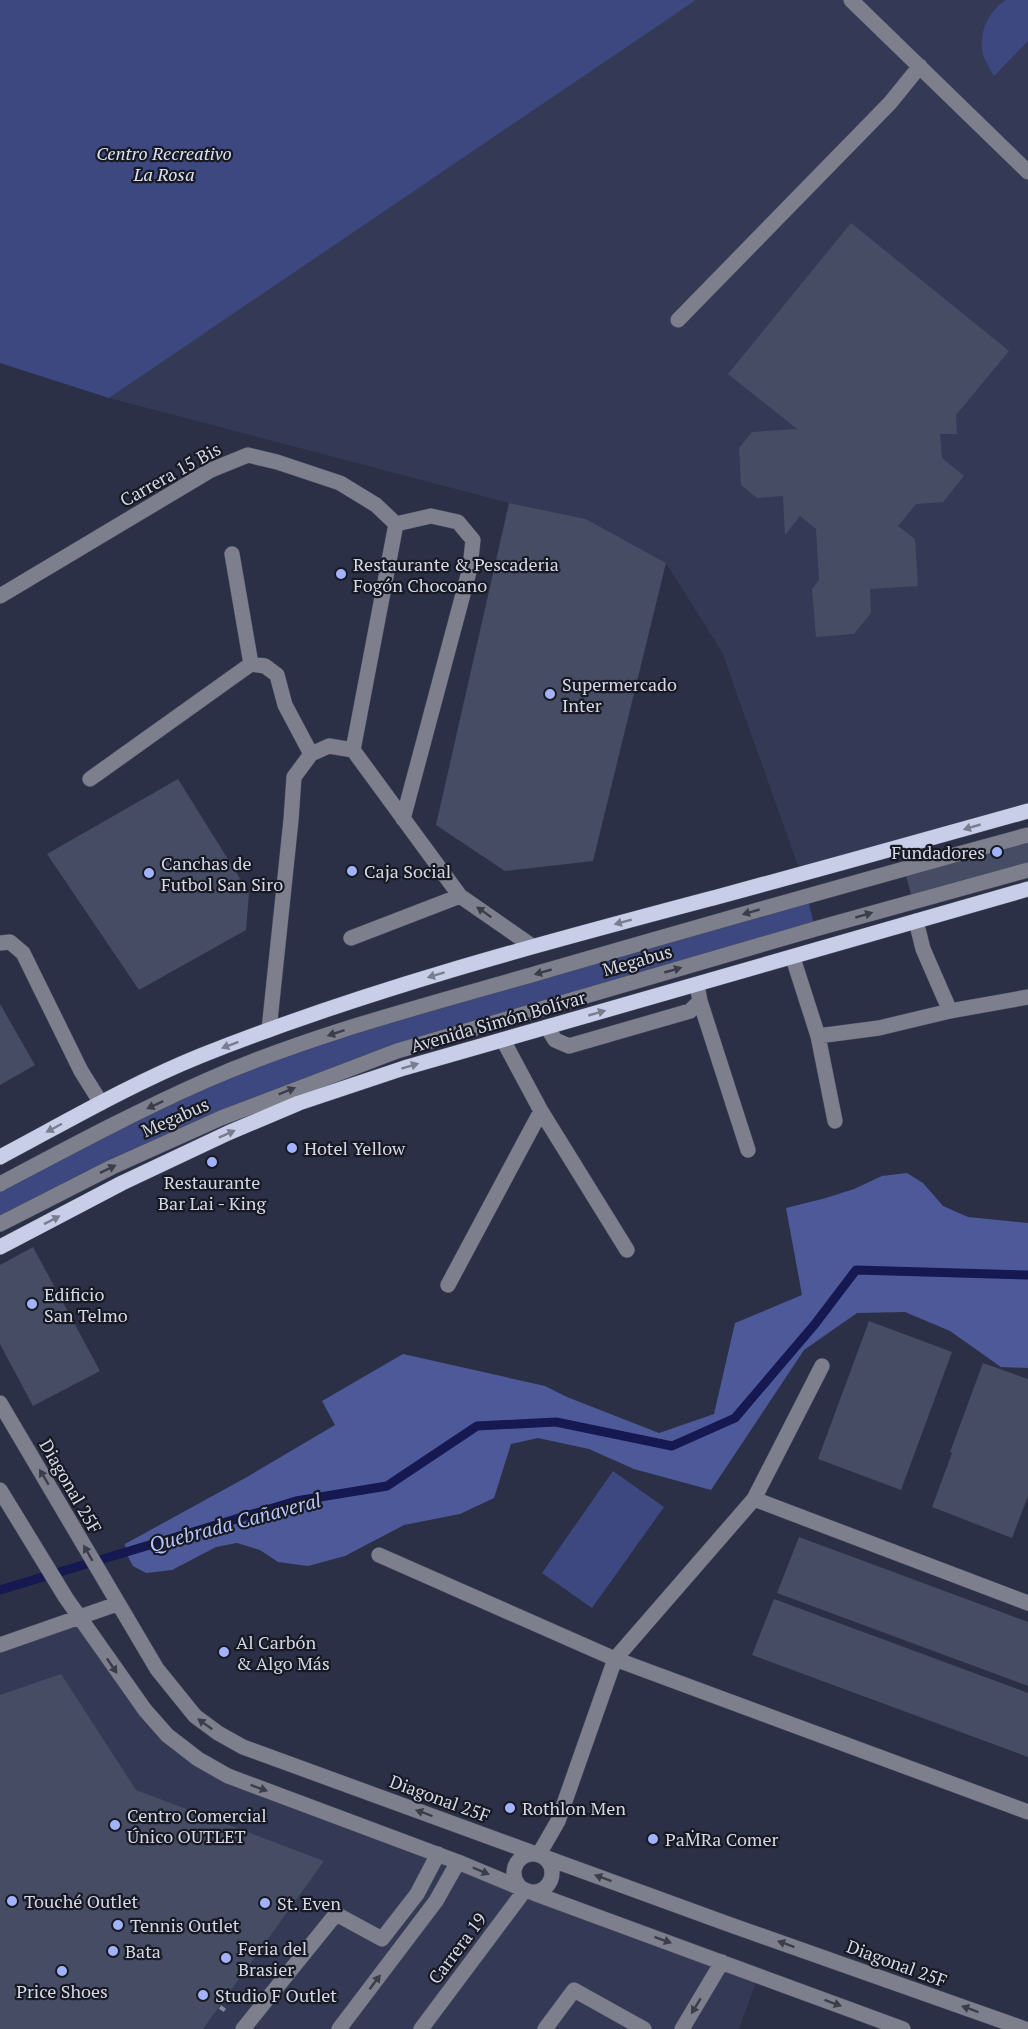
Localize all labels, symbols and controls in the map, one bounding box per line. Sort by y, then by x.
park label: Centro Recreativo La Rosa [96,141,232,186]
street label: Carrera 15 Bis [115,436,225,512]
place label: Restaurante & Pescaderia Fogón Chocoano [353,552,559,597]
marker: Restaurante & Pescaderia Fogón Chocoano [334,567,348,581]
place label: Supermercado Inter [562,672,677,717]
marker: Supermercado Inter [543,687,557,701]
one-way arrow [963,823,981,832]
place label: Fundadores [891,840,985,864]
marker: Fundadores [990,845,1004,859]
place label: Canchas de Futbol San Siro [161,851,283,896]
place label: Caja Social [364,859,451,883]
marker: Caja Social [345,864,359,878]
marker: Canchas de Futbol San Siro [142,866,156,880]
one-way arrow [476,907,492,918]
one-way arrow [742,908,760,917]
one-way arrow [855,910,873,919]
one-way arrow [614,917,632,927]
street label: Megabus [599,939,675,981]
one-way arrow [665,965,683,974]
one-way arrow [534,968,552,977]
one-way arrow [427,971,445,980]
street label: Avenida Simón Bolívar [408,984,588,1057]
one-way arrow [588,1008,606,1017]
one-way arrow [327,1029,345,1038]
one-way arrow [221,1041,239,1050]
one-way arrow [401,1061,419,1070]
one-way arrow [279,1086,297,1096]
street label: Megabus [138,1092,212,1142]
one-way arrow [147,1101,164,1110]
one-way arrow [45,1123,62,1133]
one-way arrow [218,1129,236,1138]
place label: Hotel Yellow [304,1136,406,1160]
marker: Hotel Yellow [285,1141,299,1155]
marker: Restaurante Bar Lai - King [205,1155,219,1169]
one-way arrow [100,1164,117,1174]
place label: Restaurante Bar Lai - King [158,1170,267,1215]
one-way arrow [44,1215,61,1225]
place label: Edificio San Telmo [44,1282,128,1327]
marker: Edificio San Telmo [25,1297,39,1311]
street label: Diagonal 25F [34,1434,108,1538]
one-way arrow [39,1468,49,1485]
water label: Quebrada Cañaveral [146,1486,324,1558]
one-way arrow [83,1544,93,1561]
place label: Al Carbón & Algo Más [236,1630,330,1675]
marker: Al Carbón & Algo Más [217,1645,231,1659]
one-way arrow [106,1657,118,1673]
one-way arrow [198,1718,214,1730]
street label: Diagonal 25F [386,1769,494,1827]
one-way arrow [250,1783,268,1793]
place label: Rothlon Men [522,1796,626,1820]
marker: Rothlon Men [503,1801,517,1815]
place label: Centro Comercial Único OUTLET [127,1803,267,1848]
one-way arrow [415,1807,433,1817]
marker: Centro Comercial Único OUTLET [108,1818,122,1832]
place label: PaṀRa Comer [665,1827,778,1851]
marker: PaṀRa Comer [646,1832,660,1846]
one-way arrow [472,1866,490,1876]
one-way arrow [594,1872,612,1882]
place label: Touché Outlet [24,1889,138,1913]
place label: St. Even [277,1891,341,1915]
marker: Touché Outlet [5,1894,19,1908]
marker: St. Even [258,1896,272,1910]
street label: Carrera 19 [422,1908,492,1988]
place label: Tennis Outlet [130,1913,240,1937]
marker: Tennis Outlet [111,1918,125,1932]
street label: Diagonal 25F [843,1934,951,1992]
place label: Feria del Brasier [238,1936,307,1981]
one-way arrow [654,1936,672,1946]
place label: Bata [125,1939,161,1963]
one-way arrow [777,1939,795,1949]
marker: Bata [106,1944,120,1958]
marker: Feria del Brasier [219,1951,233,1965]
marker: Price Shoes [55,1964,69,1978]
one-way arrow [368,1975,380,1990]
place label: Price Shoes [16,1979,108,2003]
place label: Studio F Outlet [215,1983,337,2007]
marker: Studio F Outlet [196,1988,210,2002]
one-way arrow [690,1998,701,2014]
one-way arrow [824,1999,842,2008]
one-way arrow [961,2004,979,2014]

